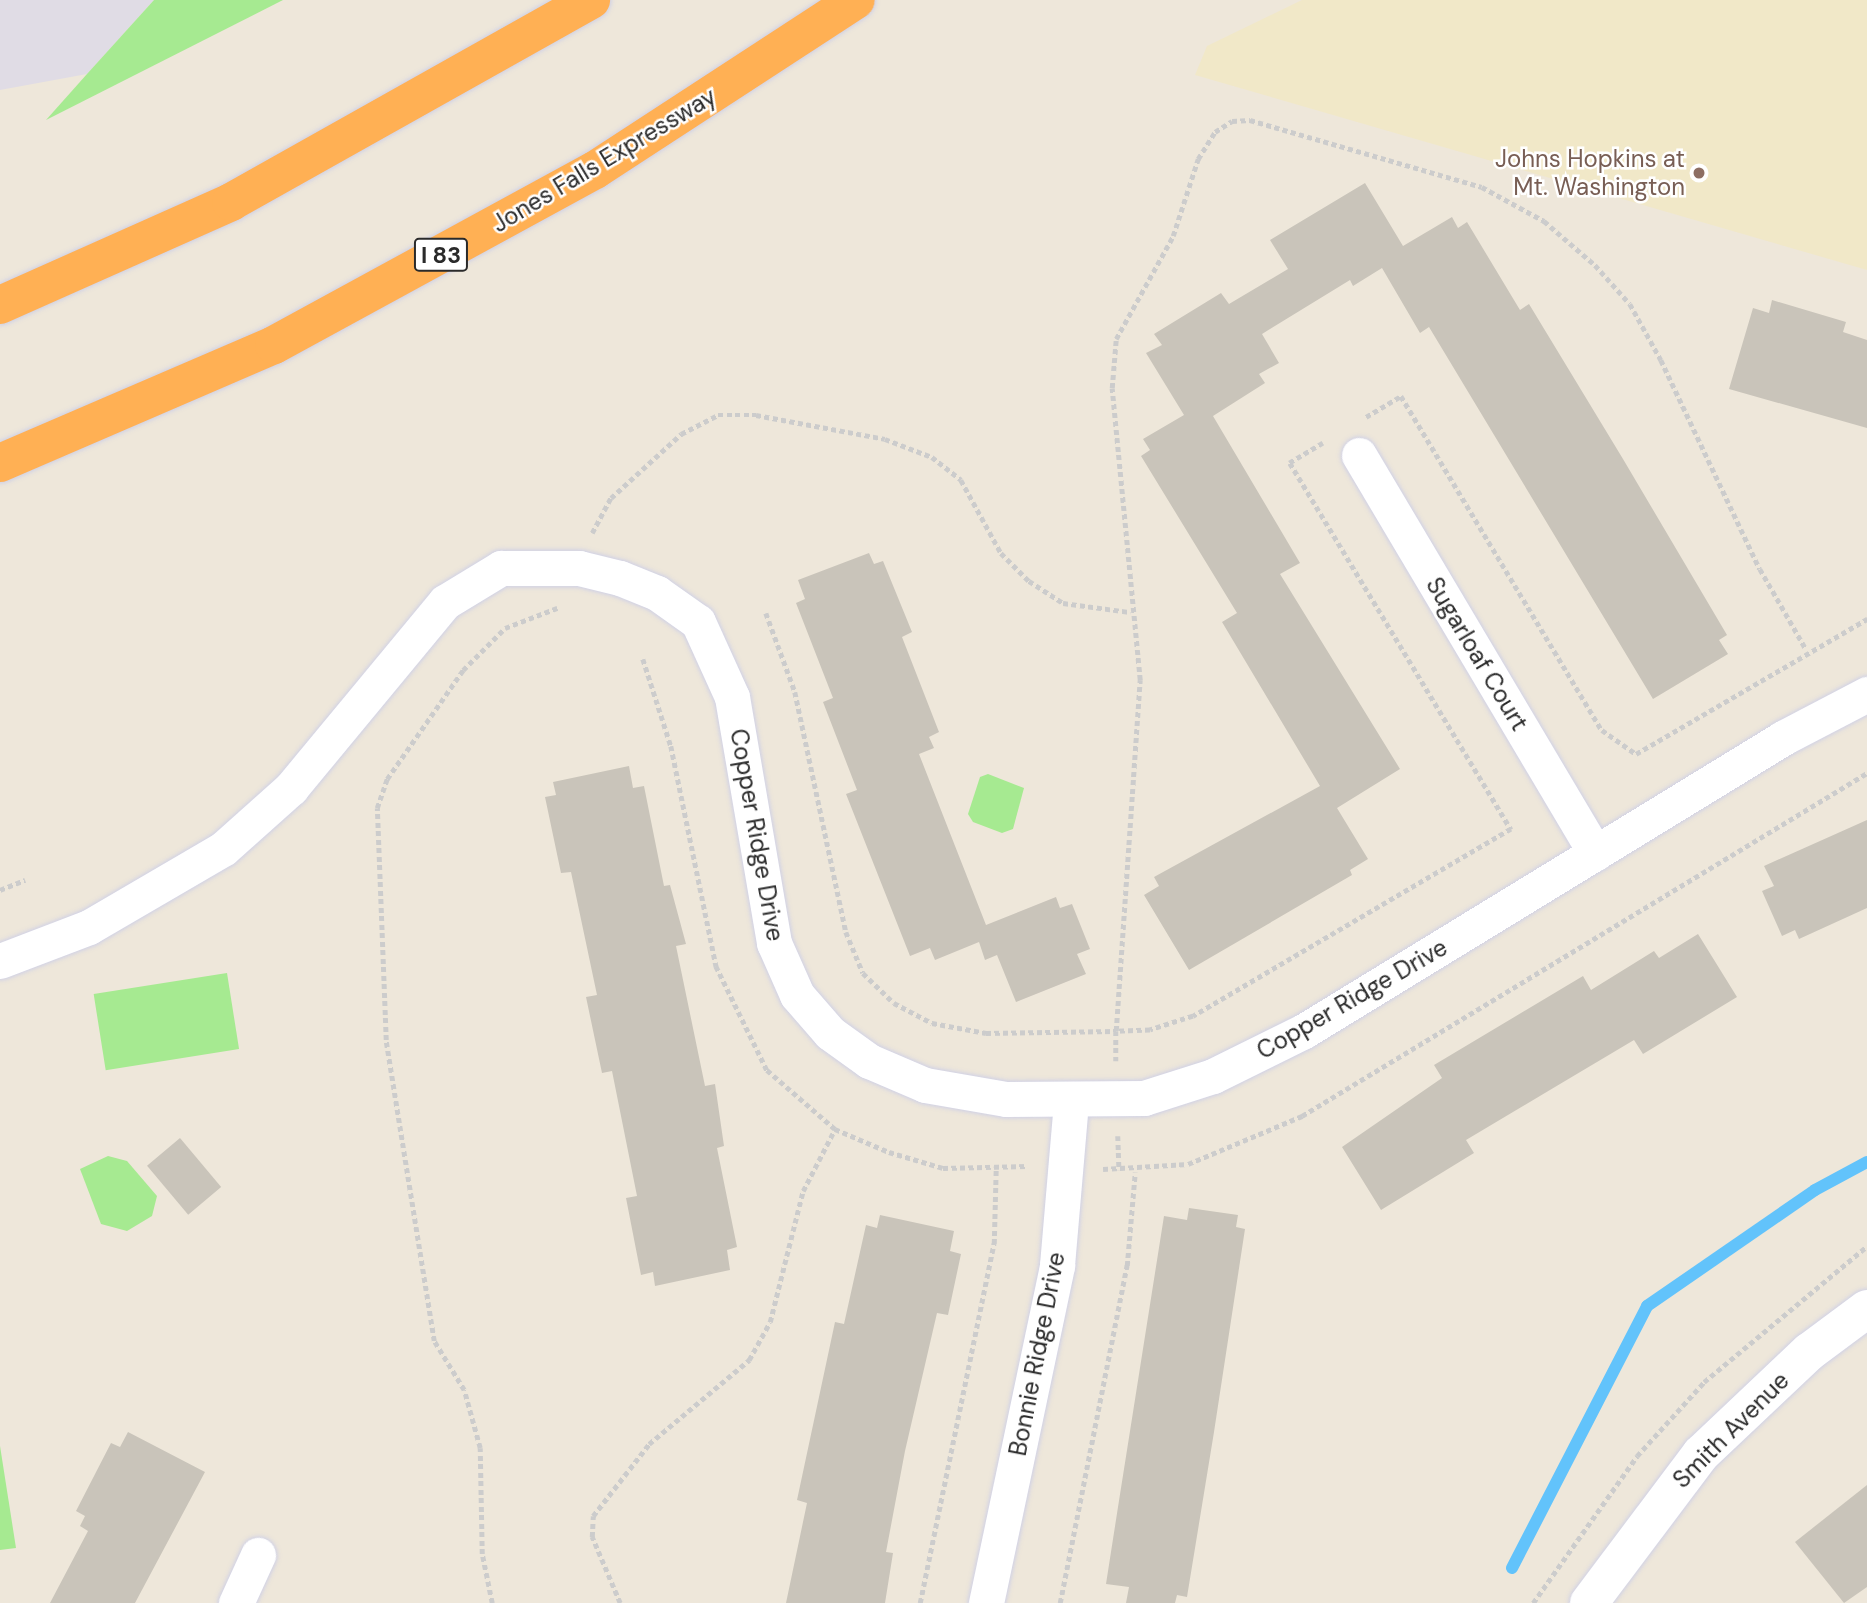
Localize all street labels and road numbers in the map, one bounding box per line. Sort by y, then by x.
street label: Jones Falls Expressway [487,82,721,238]
road number: I 83 [413,236,469,274]
street label: Sugarloaf Court [1420,572,1534,736]
street label: Copper Ridge Drive [724,727,790,943]
street label: Copper Ridge Drive [1252,933,1452,1065]
street label: Bonnie Ridge Drive [1003,1250,1071,1458]
street label: Smith Avenue [1667,1366,1795,1494]

